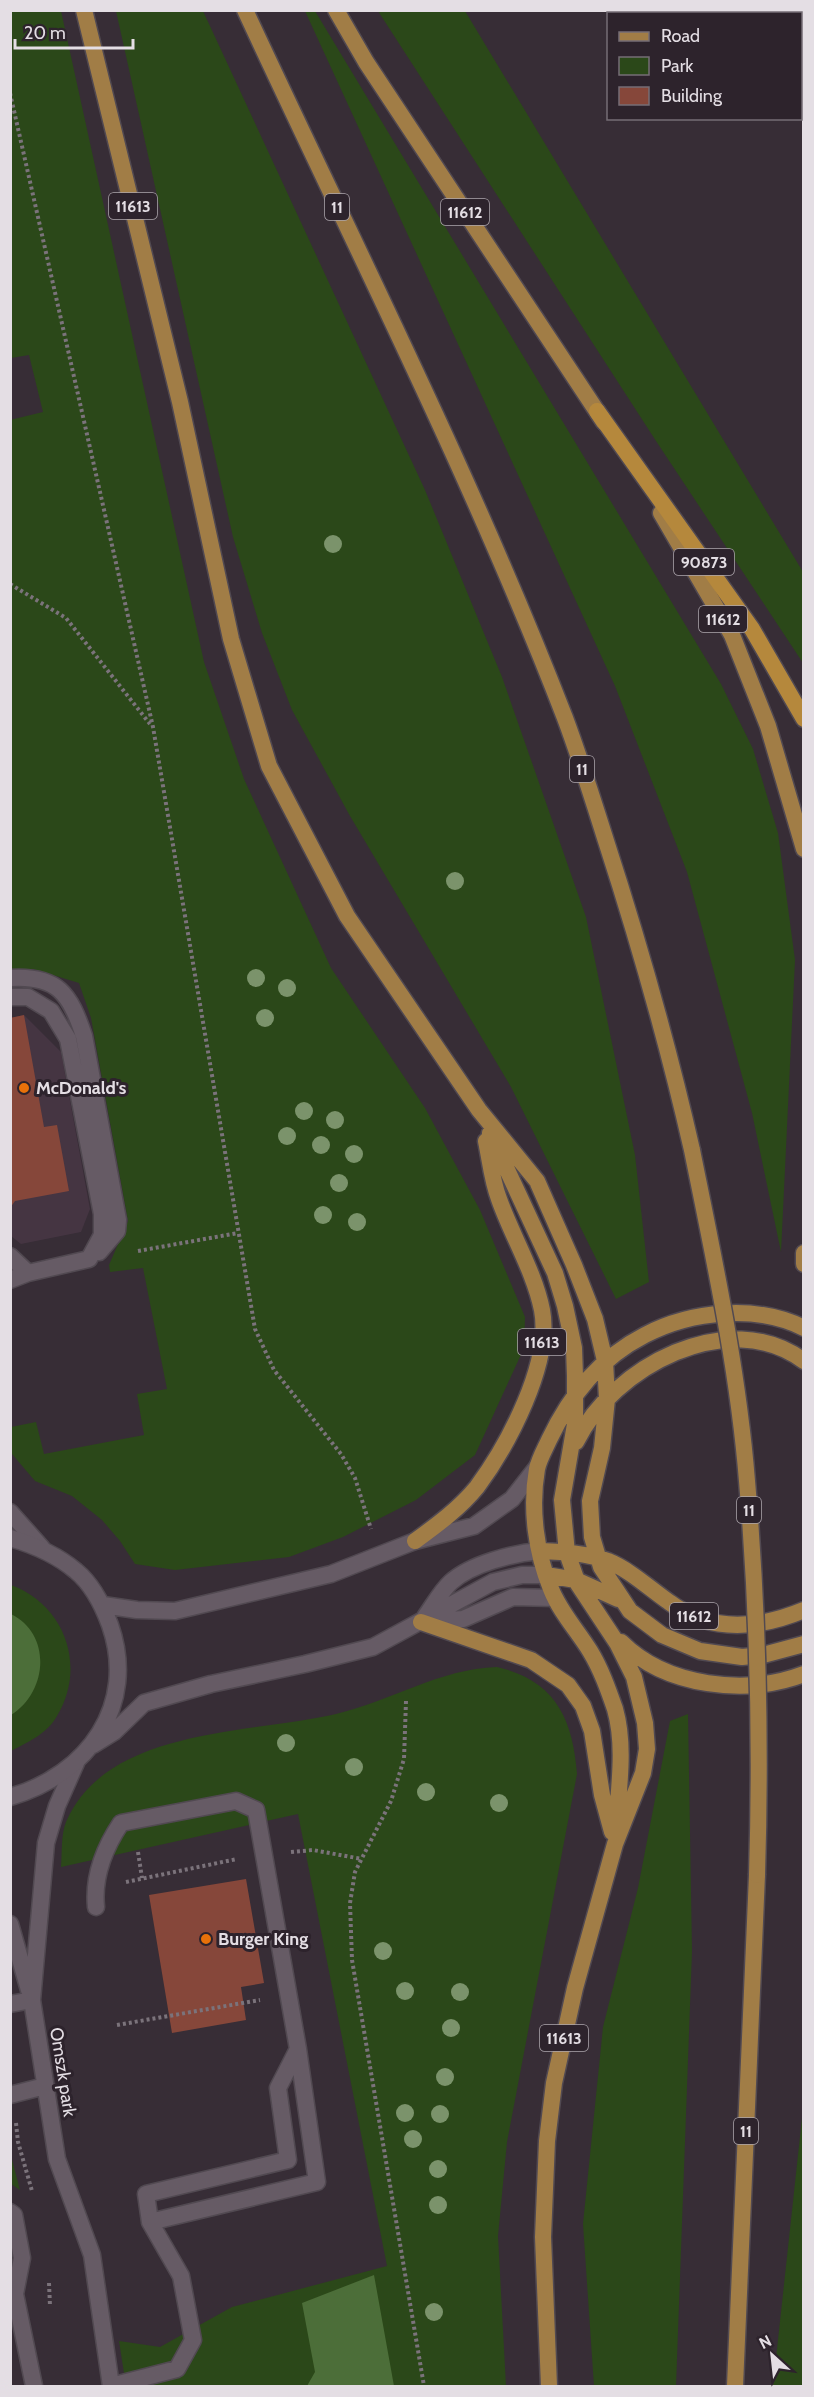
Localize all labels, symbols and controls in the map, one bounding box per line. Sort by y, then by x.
scale bar [15,12,134,50]
legend [607,12,802,120]
text: 20 m [24,22,66,44]
text: Road [661,25,700,47]
text: Park [661,55,694,77]
text: Building [661,85,723,107]
road number: 11613 [109,193,157,219]
road number: 11 [325,194,349,220]
road number: 11612 [441,199,489,225]
road number: 90873 [674,549,734,575]
road number: 11612 [699,606,747,632]
road number: 11 [570,756,594,782]
place label: McDonald's [36,1077,127,1099]
marker: McDonald's [17,1081,31,1095]
road number: 11613 [518,1329,566,1355]
road number: 11 [737,1497,761,1523]
road number: 11612 [670,1603,718,1629]
place label: Burger King [218,1928,308,1950]
marker: Burger King [199,1932,213,1946]
road number: 11613 [540,2025,588,2051]
street label: Omszk park [45,2026,81,2119]
road number: 11 [734,2118,758,2144]
north arrow [742,2325,802,2385]
text: N [756,2331,775,2353]

